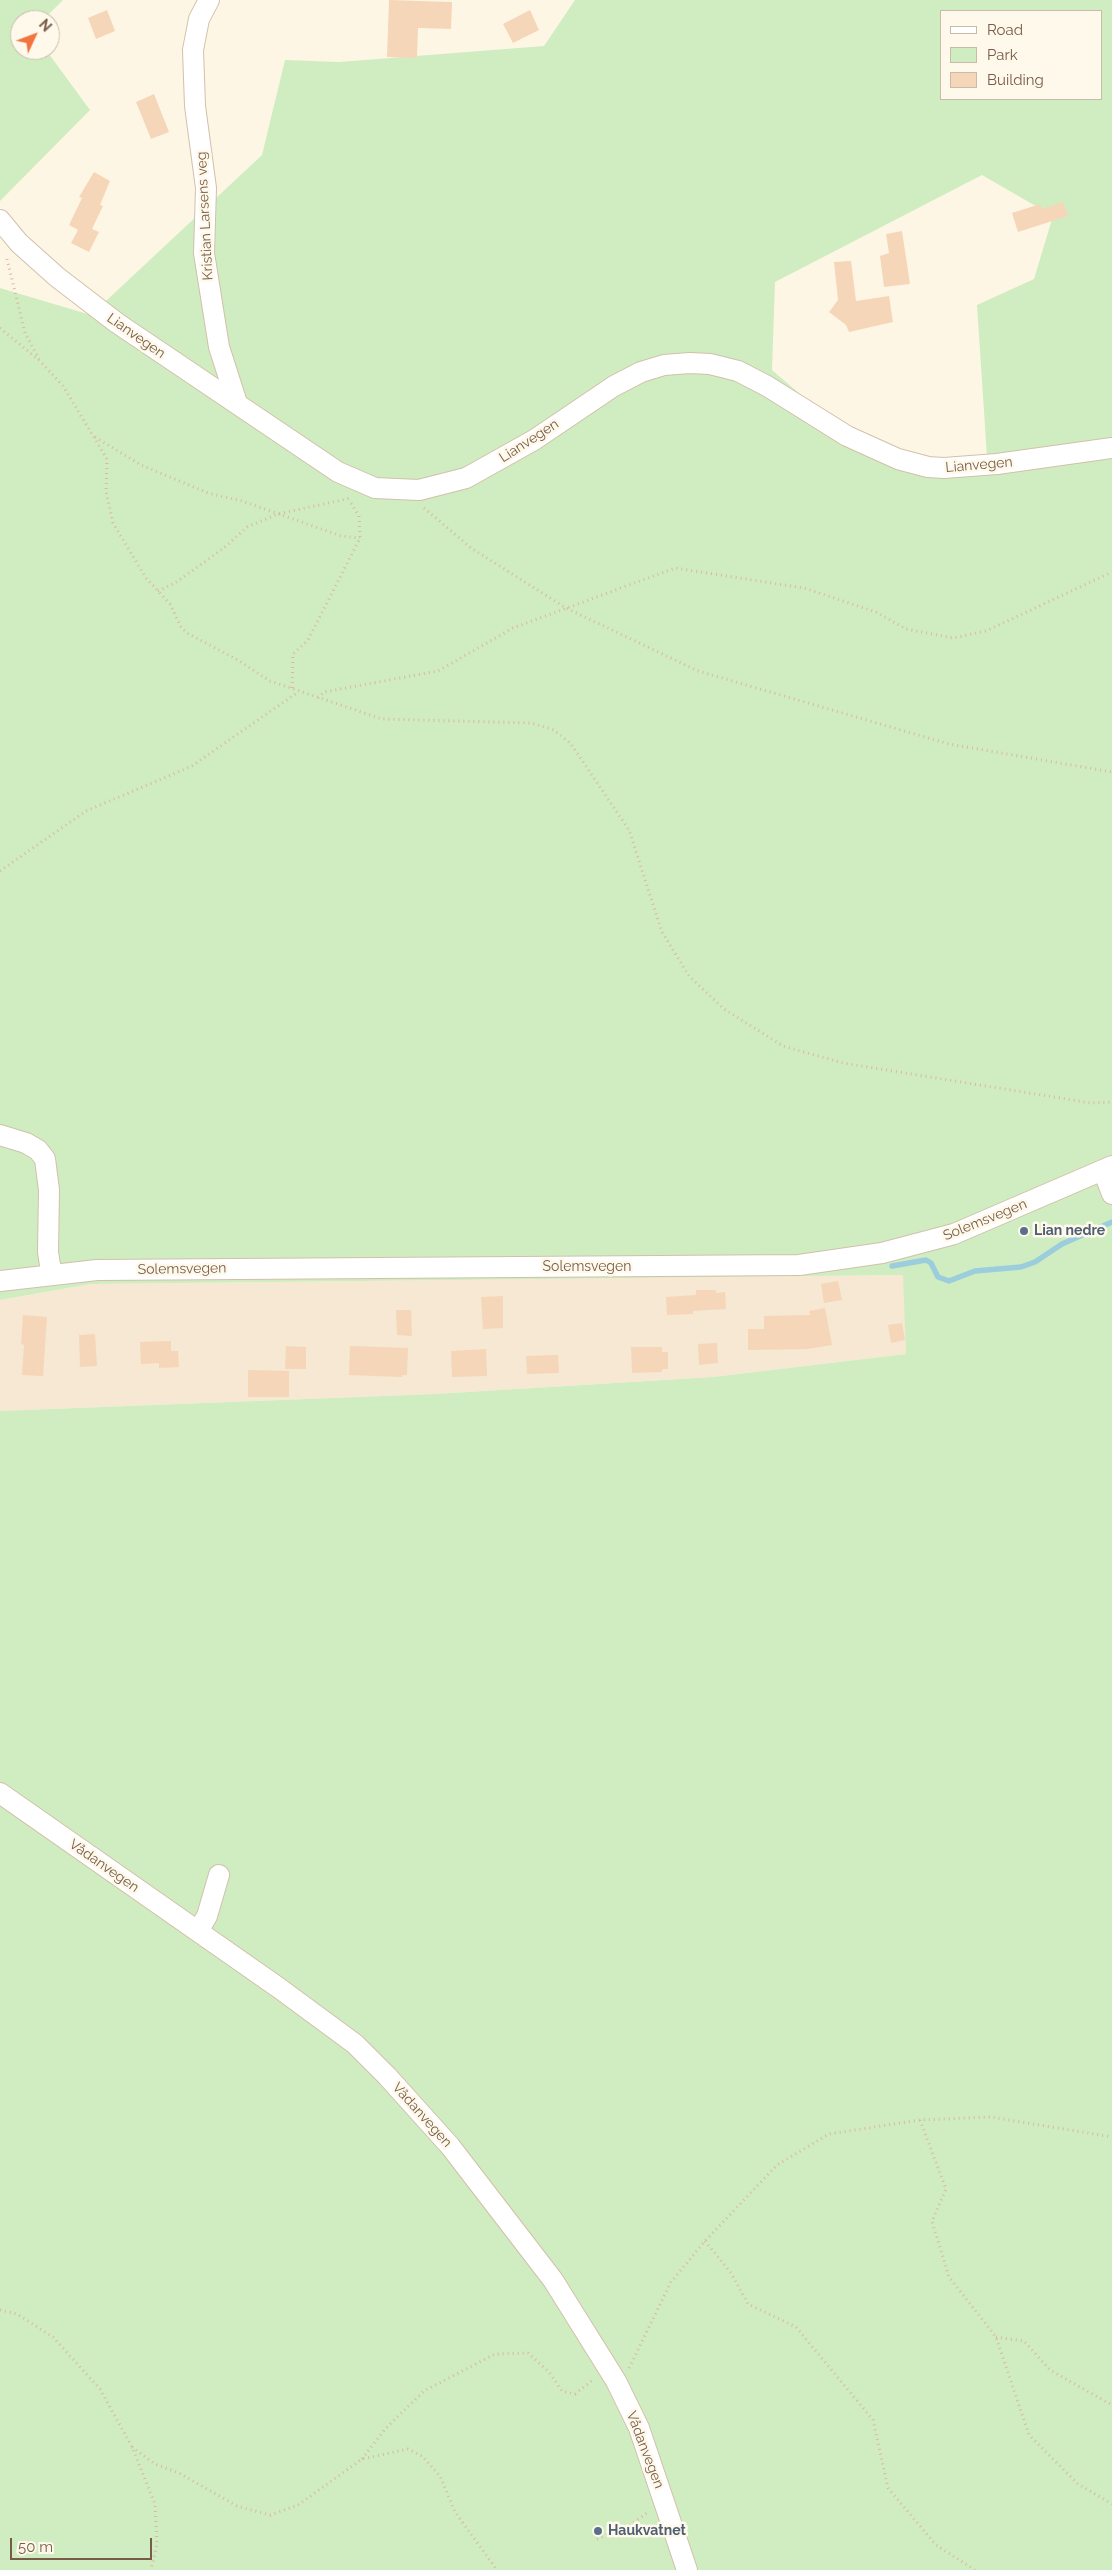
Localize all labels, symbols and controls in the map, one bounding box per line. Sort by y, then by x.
north arrow [10,10,60,60]
legend [940,10,1102,100]
text: N [36,16,55,35]
text: Road [987,21,1023,39]
text: Park [987,46,1018,64]
text: Building [987,71,1044,89]
street label: Kristian Larsens veg [193,151,217,281]
street label: Lianvegen [104,310,168,362]
street label: Lianvegen [496,416,562,466]
street label: Lianvegen [945,454,1013,476]
street label: Solemsvegen [941,1196,1029,1244]
place label: Lian nedre [1034,1223,1105,1239]
marker: Lian nedre [1018,1225,1030,1237]
street label: Solemsvegen [543,1259,631,1275]
street label: Solemsvegen [137,1260,227,1278]
street label: Vådanvegen [66,1836,142,1896]
street label: Vådanvegen [389,2079,455,2151]
street label: Vådanvegen [623,2409,667,2491]
place label: Haukvatnet [608,2523,686,2539]
marker: Haukvatnet [592,2525,604,2537]
scale bar [12,2528,155,2560]
text: 50 m [18,2538,53,2556]

